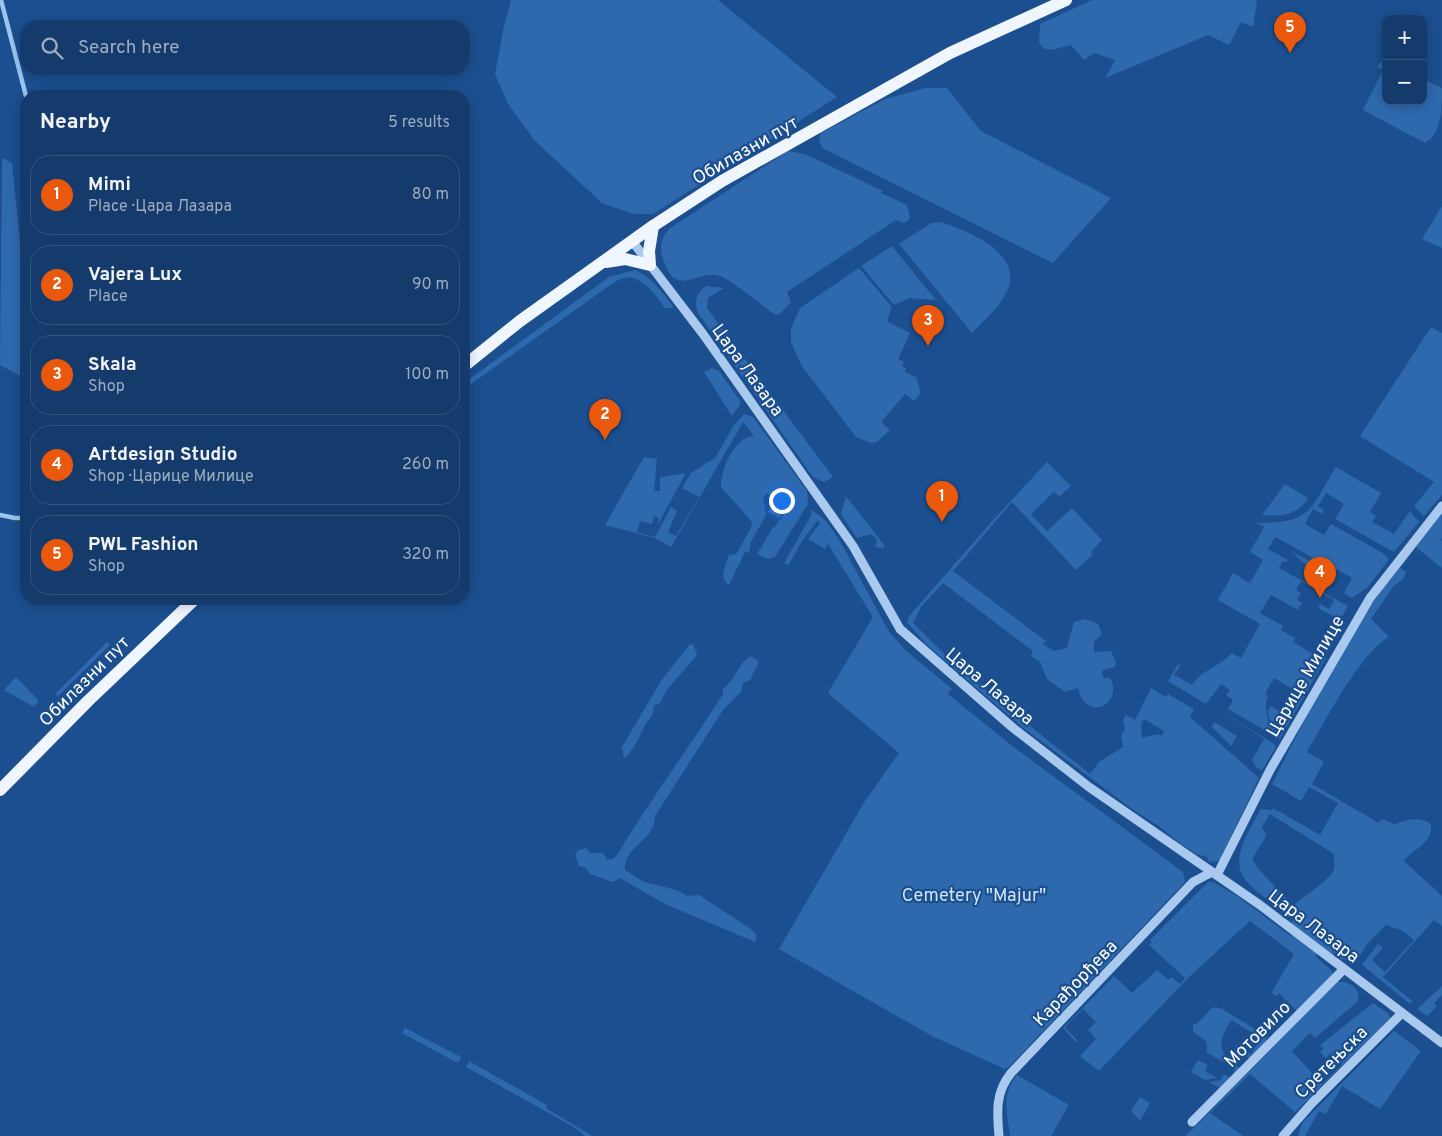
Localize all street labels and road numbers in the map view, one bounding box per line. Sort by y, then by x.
street label: Обилазни пут [689,112,803,191]
street label: Цара Лазара [706,320,788,422]
street label: Царице Милице [1262,612,1350,742]
street label: Обилазни пут [35,632,135,732]
street label: Цара Лазара [940,643,1038,731]
street label: Цара Лазара [1263,885,1363,969]
street label: Карађорђева [1029,936,1123,1032]
street label: Мотовило [1220,997,1296,1073]
street label: Сретењска [1291,1022,1373,1104]

